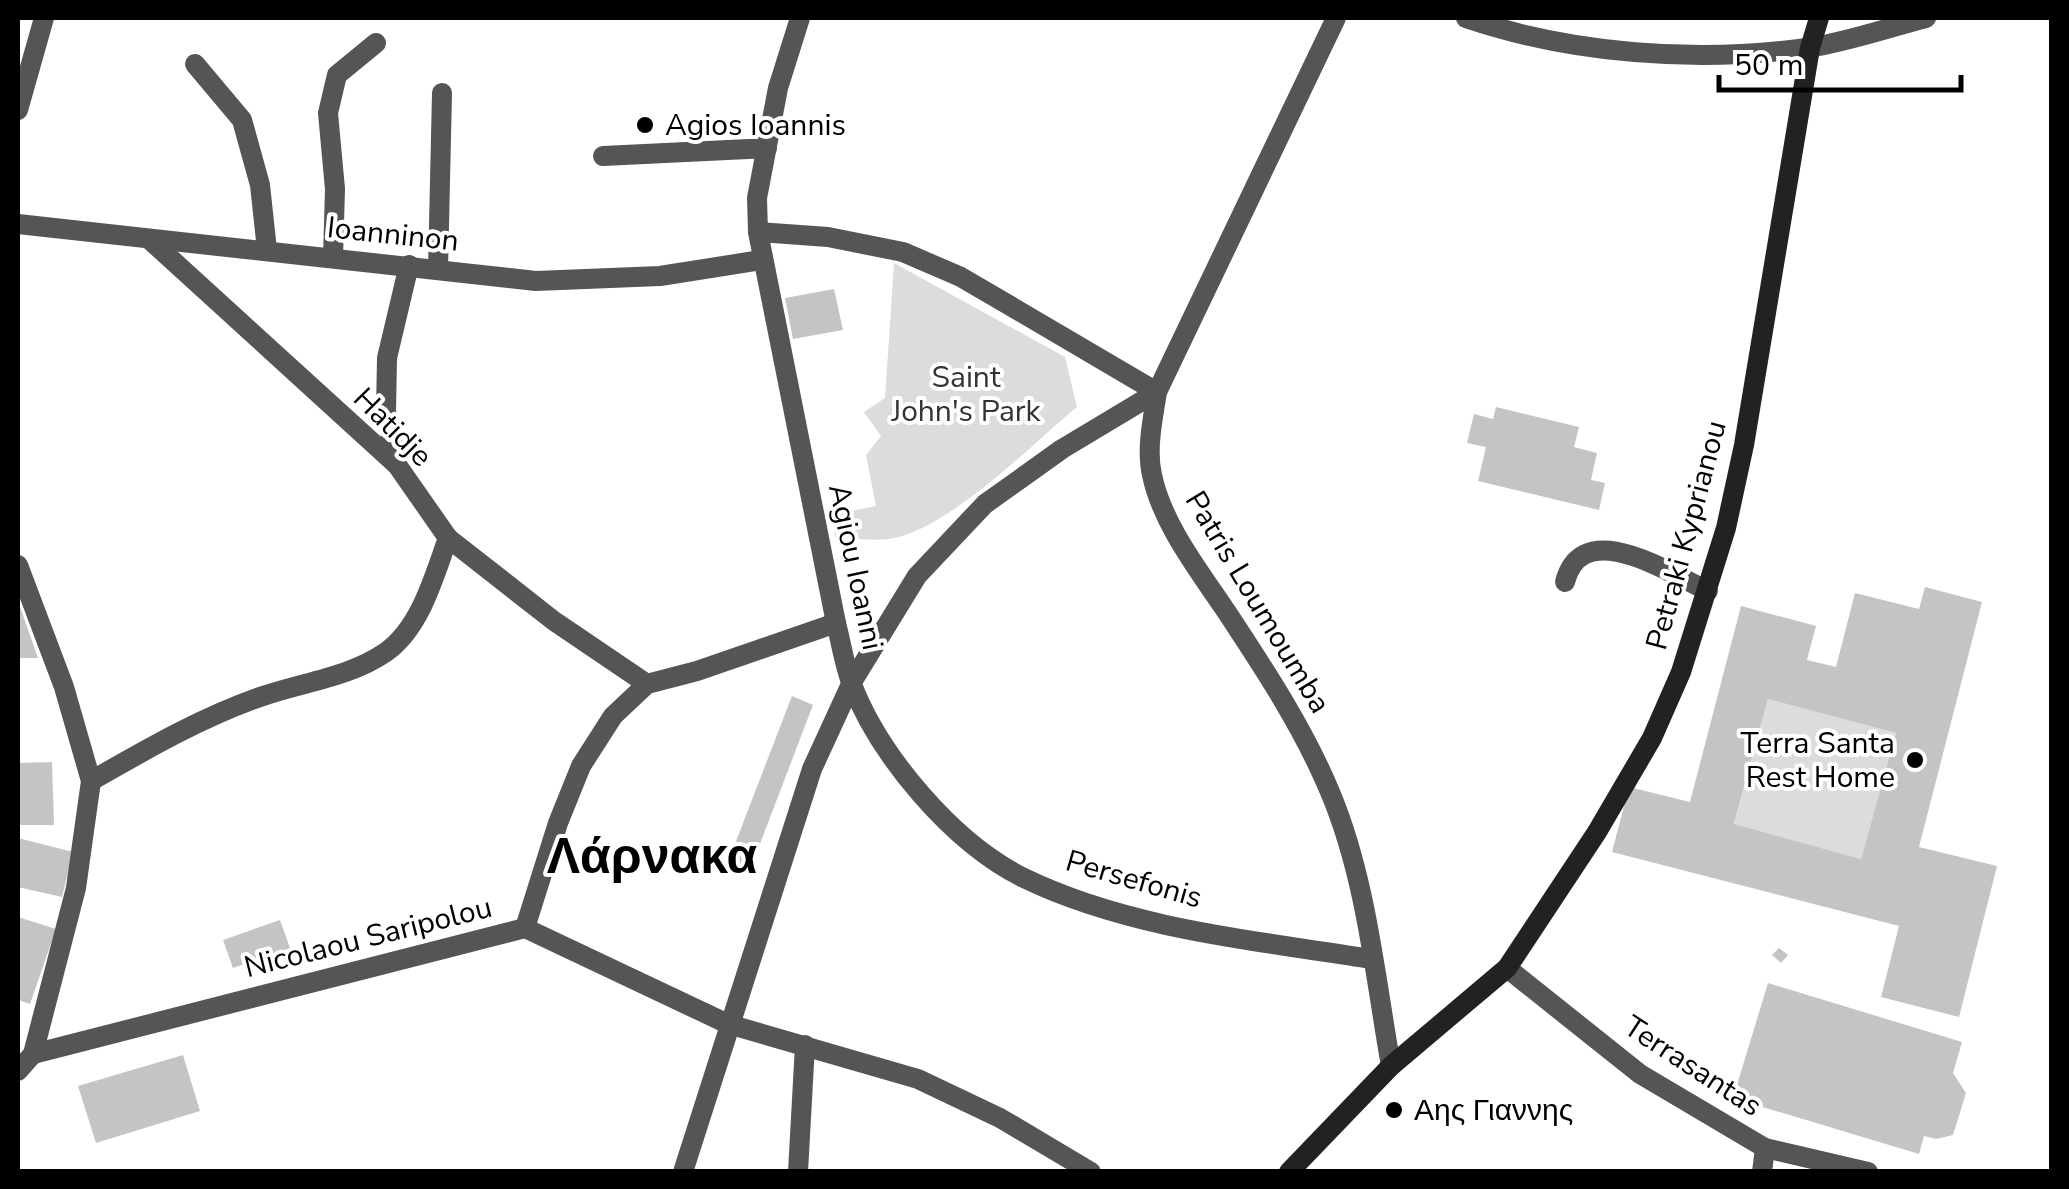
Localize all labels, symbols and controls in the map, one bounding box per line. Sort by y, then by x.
scale bar [1719,30,1962,92]
text: 50 m [1734,45,1803,86]
place label: Agios Ioannis [665,105,846,146]
marker: Agios Ioannis [634,114,656,136]
street label: Ioanninon [325,207,461,262]
park label: Saint John's Park [890,357,1042,432]
street label: Hatidje [344,379,441,476]
street label: Petraki Kyprianou [1636,416,1737,654]
street label: Agiou Ioanni [818,480,893,654]
street label: Patris Loumoumba [1175,484,1340,721]
place label: Terra Santa Rest Home [1741,723,1895,798]
marker: Terra Santa Rest Home [1904,749,1926,771]
district label: Λάρνακα [547,822,758,891]
street label: Persefonis [1061,840,1207,918]
street label: Nicolaou Saripolou [240,887,496,988]
street label: Terrasantas [1616,1006,1770,1126]
place label: Αης Γιαννης [1414,1090,1573,1131]
marker: Αης Γιαννης [1383,1099,1405,1121]

